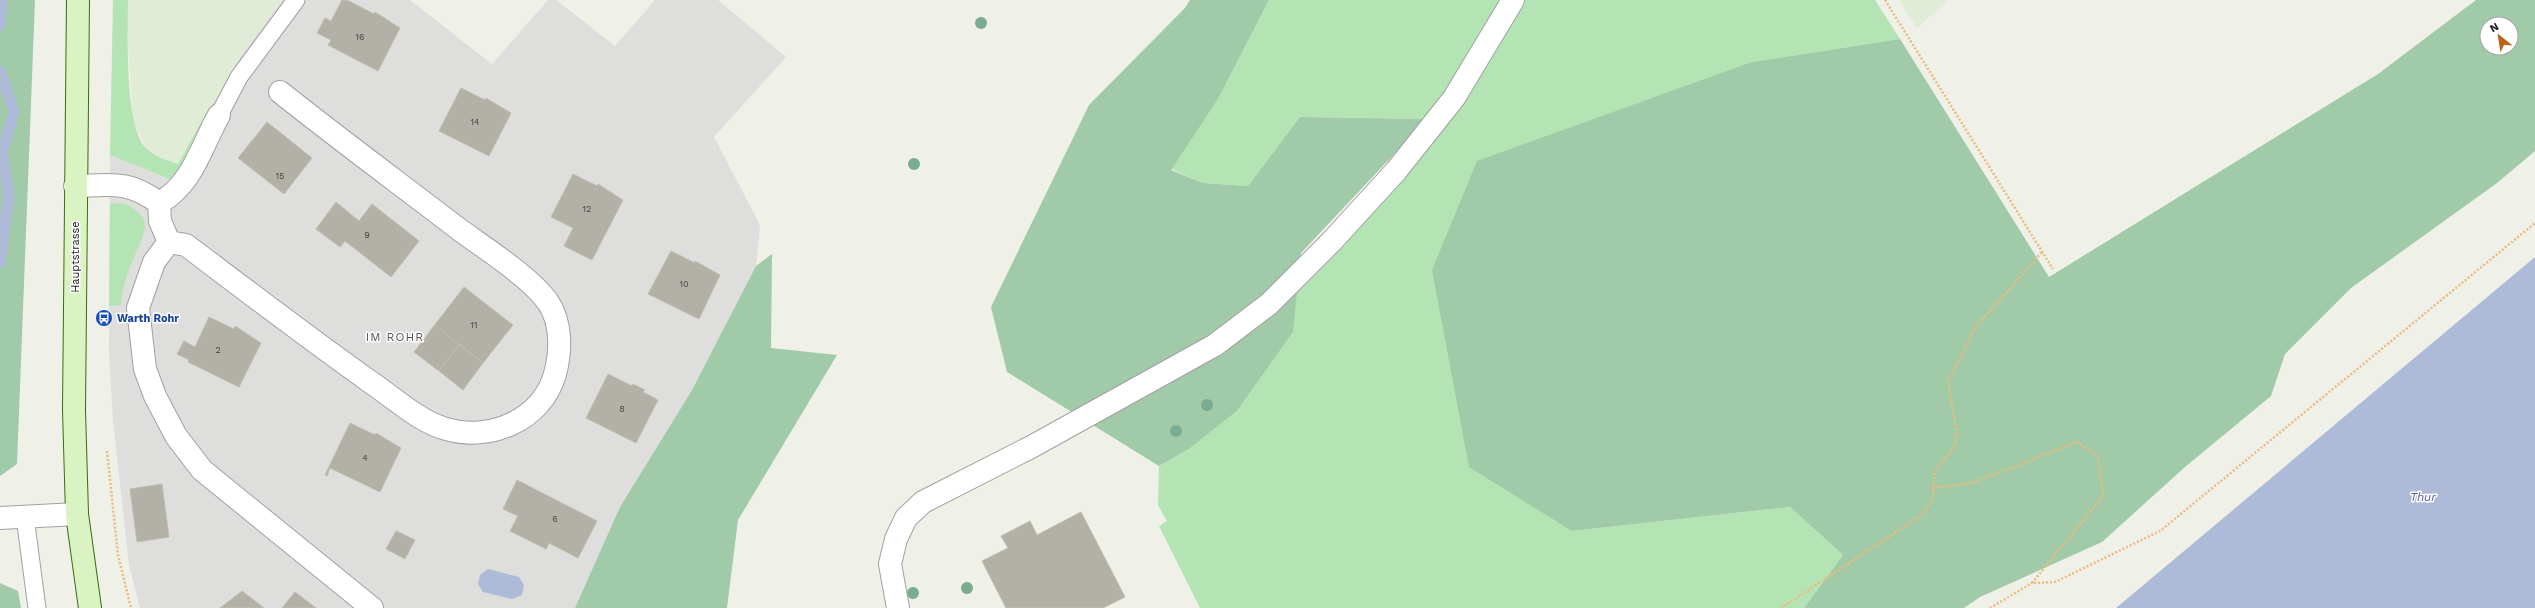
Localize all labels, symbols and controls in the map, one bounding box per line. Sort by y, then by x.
north arrow [2479,16,2519,56]
text: N [2487,20,2501,35]
house number: 16 [356,32,364,42]
house number: 14 [470,117,480,127]
house number: 15 [276,171,284,181]
house number: 12 [583,204,591,214]
street label: Hauptstrasse [69,221,82,293]
house number: 9 [364,230,370,240]
house number: 10 [679,279,689,289]
bus stop icon: Warth Rohr [94,308,114,328]
place label: Warth Rohr [117,312,179,325]
house number: 11 [470,320,478,330]
district label: IM ROHR [366,330,424,344]
house number: 2 [215,345,221,355]
house number: 8 [619,404,625,414]
house number: 4 [362,453,368,463]
water label: Thur [2410,490,2437,504]
house number: 6 [552,514,558,524]

